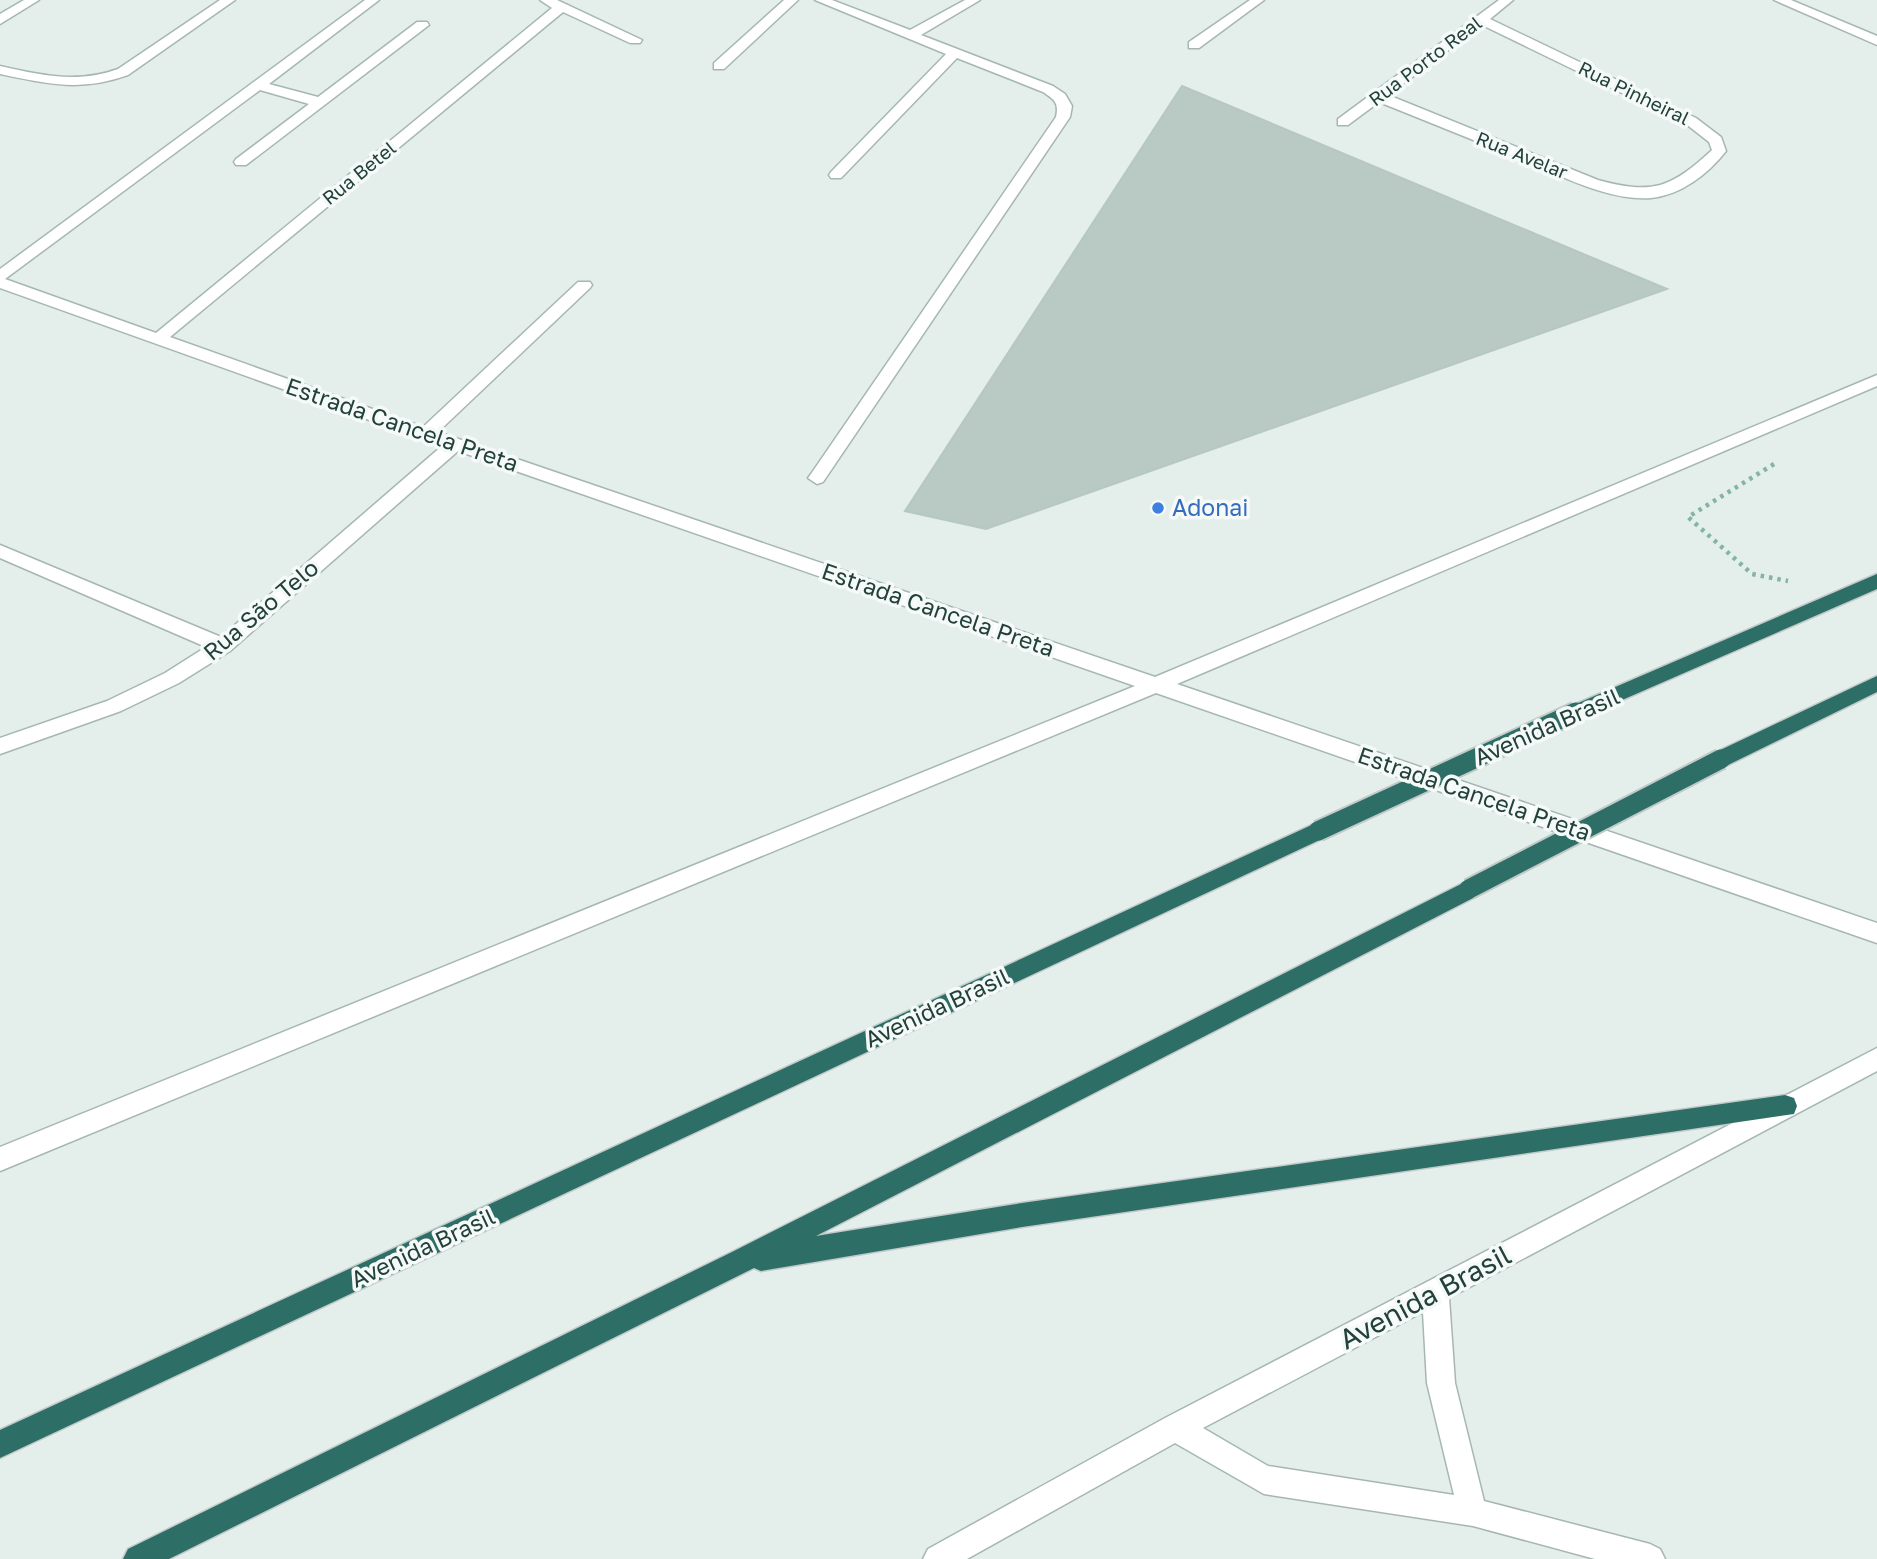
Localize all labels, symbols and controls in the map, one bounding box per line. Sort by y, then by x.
street label: Rua Porto Real [1364,11,1486,110]
street label: Rua Pinheiral [1575,56,1693,129]
street label: Rua Avelar [1473,126,1572,184]
street label: Rua Betel [317,136,400,209]
street label: Estrada Cancela Preta [282,371,522,477]
place label: Adonai [1172,493,1248,521]
marker: Adonai [1150,500,1166,516]
street label: Rua São Telo [197,553,324,665]
street label: Estrada Cancela Preta [818,556,1058,662]
street label: Avenida Brasil [1470,682,1623,771]
street label: Estrada Cancela Preta [1354,740,1594,846]
street label: Avenida Brasil [860,961,1013,1053]
street label: Avenida Brasil [346,1201,499,1293]
street label: Avenida Brasil [1333,1237,1516,1356]

